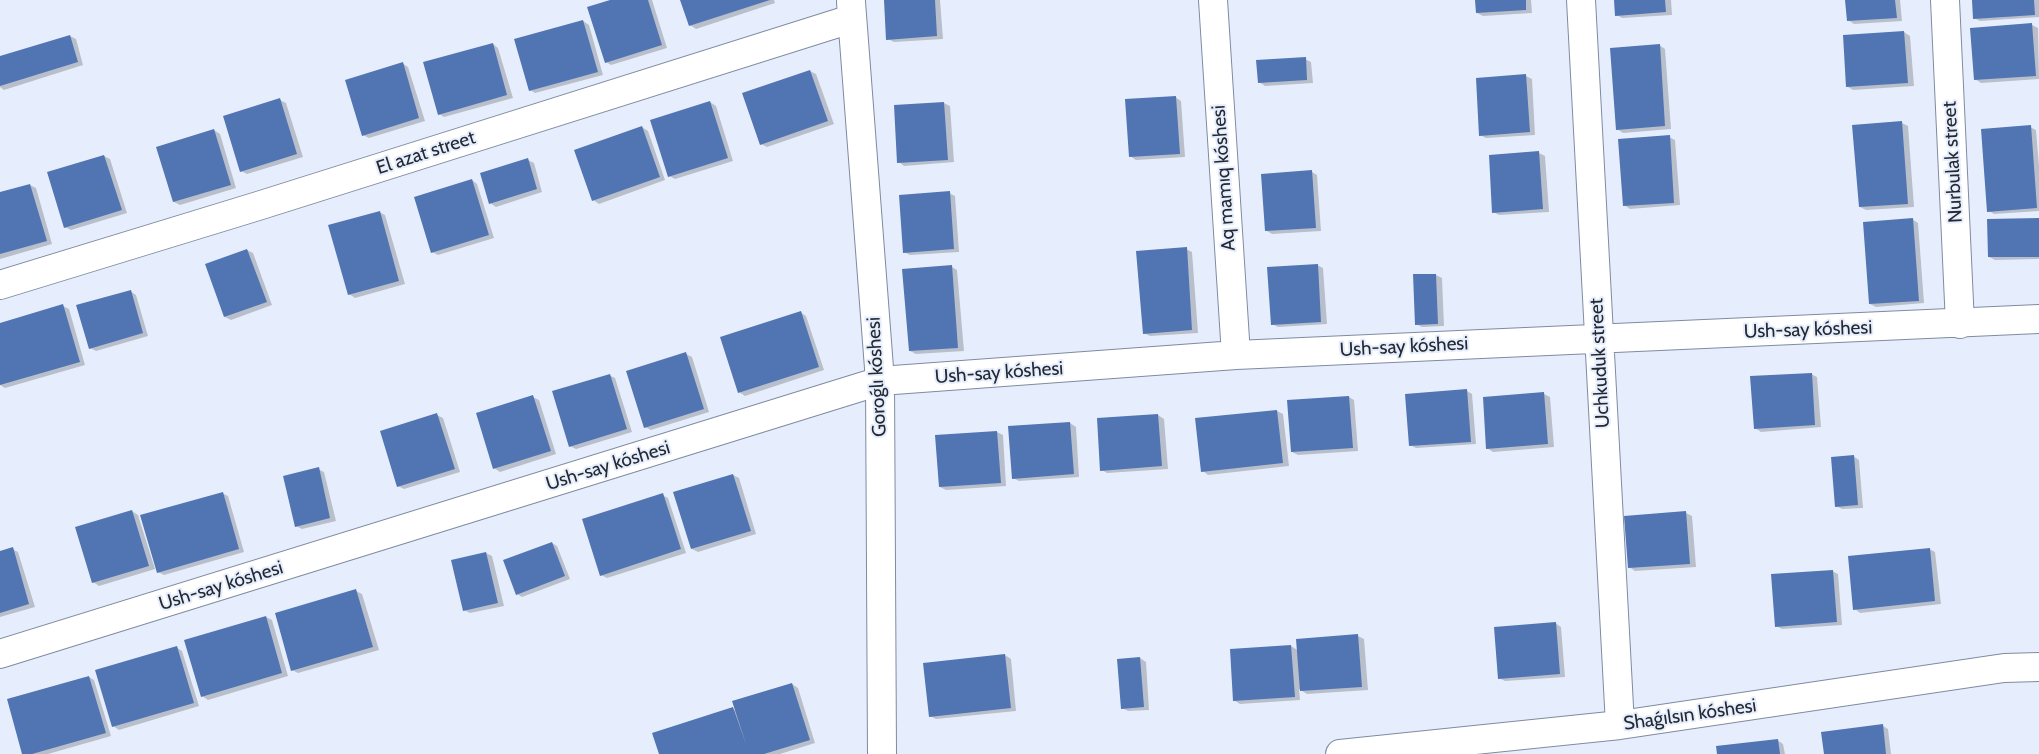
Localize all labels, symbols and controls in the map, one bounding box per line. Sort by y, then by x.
street label: Nurbulak street [1938,101,1968,223]
street label: Aq mamıq kóshesi [1208,104,1240,252]
street label: El azat street [374,126,478,180]
street label: Uchkuduk street [1585,297,1615,429]
street label: Ush-say kóshesi [1743,316,1873,344]
street label: Goroǵlı kóshesi [862,317,892,437]
street label: Ush-say kóshesi [1339,332,1469,362]
street label: Ush-say kóshesi [934,357,1064,389]
street label: Ush-say kóshesi [543,436,673,496]
street label: Ush-say kóshesi [156,556,286,616]
street label: Shaǵılsın kóshesi [1622,694,1758,736]

